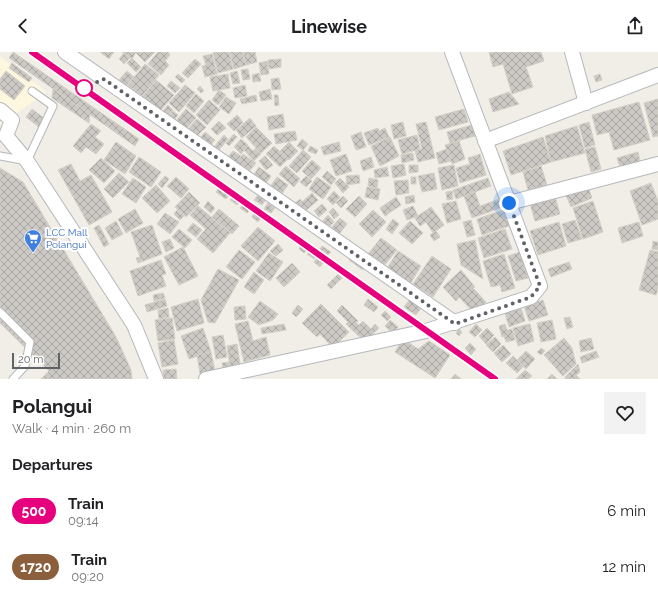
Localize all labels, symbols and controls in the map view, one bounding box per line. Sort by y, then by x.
icon: back [12,15,34,37]
icon: share [624,15,646,37]
text: Linewise [291,16,367,37]
unlabelled marker [75,79,93,97]
your location [499,193,519,213]
place label: LCC Mall Polangui [46,227,88,250]
supermarket icon: LCC Mall Polangui [23,228,43,253]
scale bar [12,351,60,370]
text: 20 m [18,353,43,366]
button: heart [604,392,646,434]
text: Polangui [12,395,92,417]
text: Walk · 4 min · 260 m [12,421,131,436]
text: Departures [12,456,93,474]
text: Train [68,495,104,513]
text: 6 min [607,502,646,520]
text: 500 [22,503,46,519]
text: 09:14 [68,513,99,528]
text: Train [71,551,107,569]
text: 12 min [602,558,646,576]
text: 1720 [20,559,51,575]
text: 09:20 [71,569,104,584]

